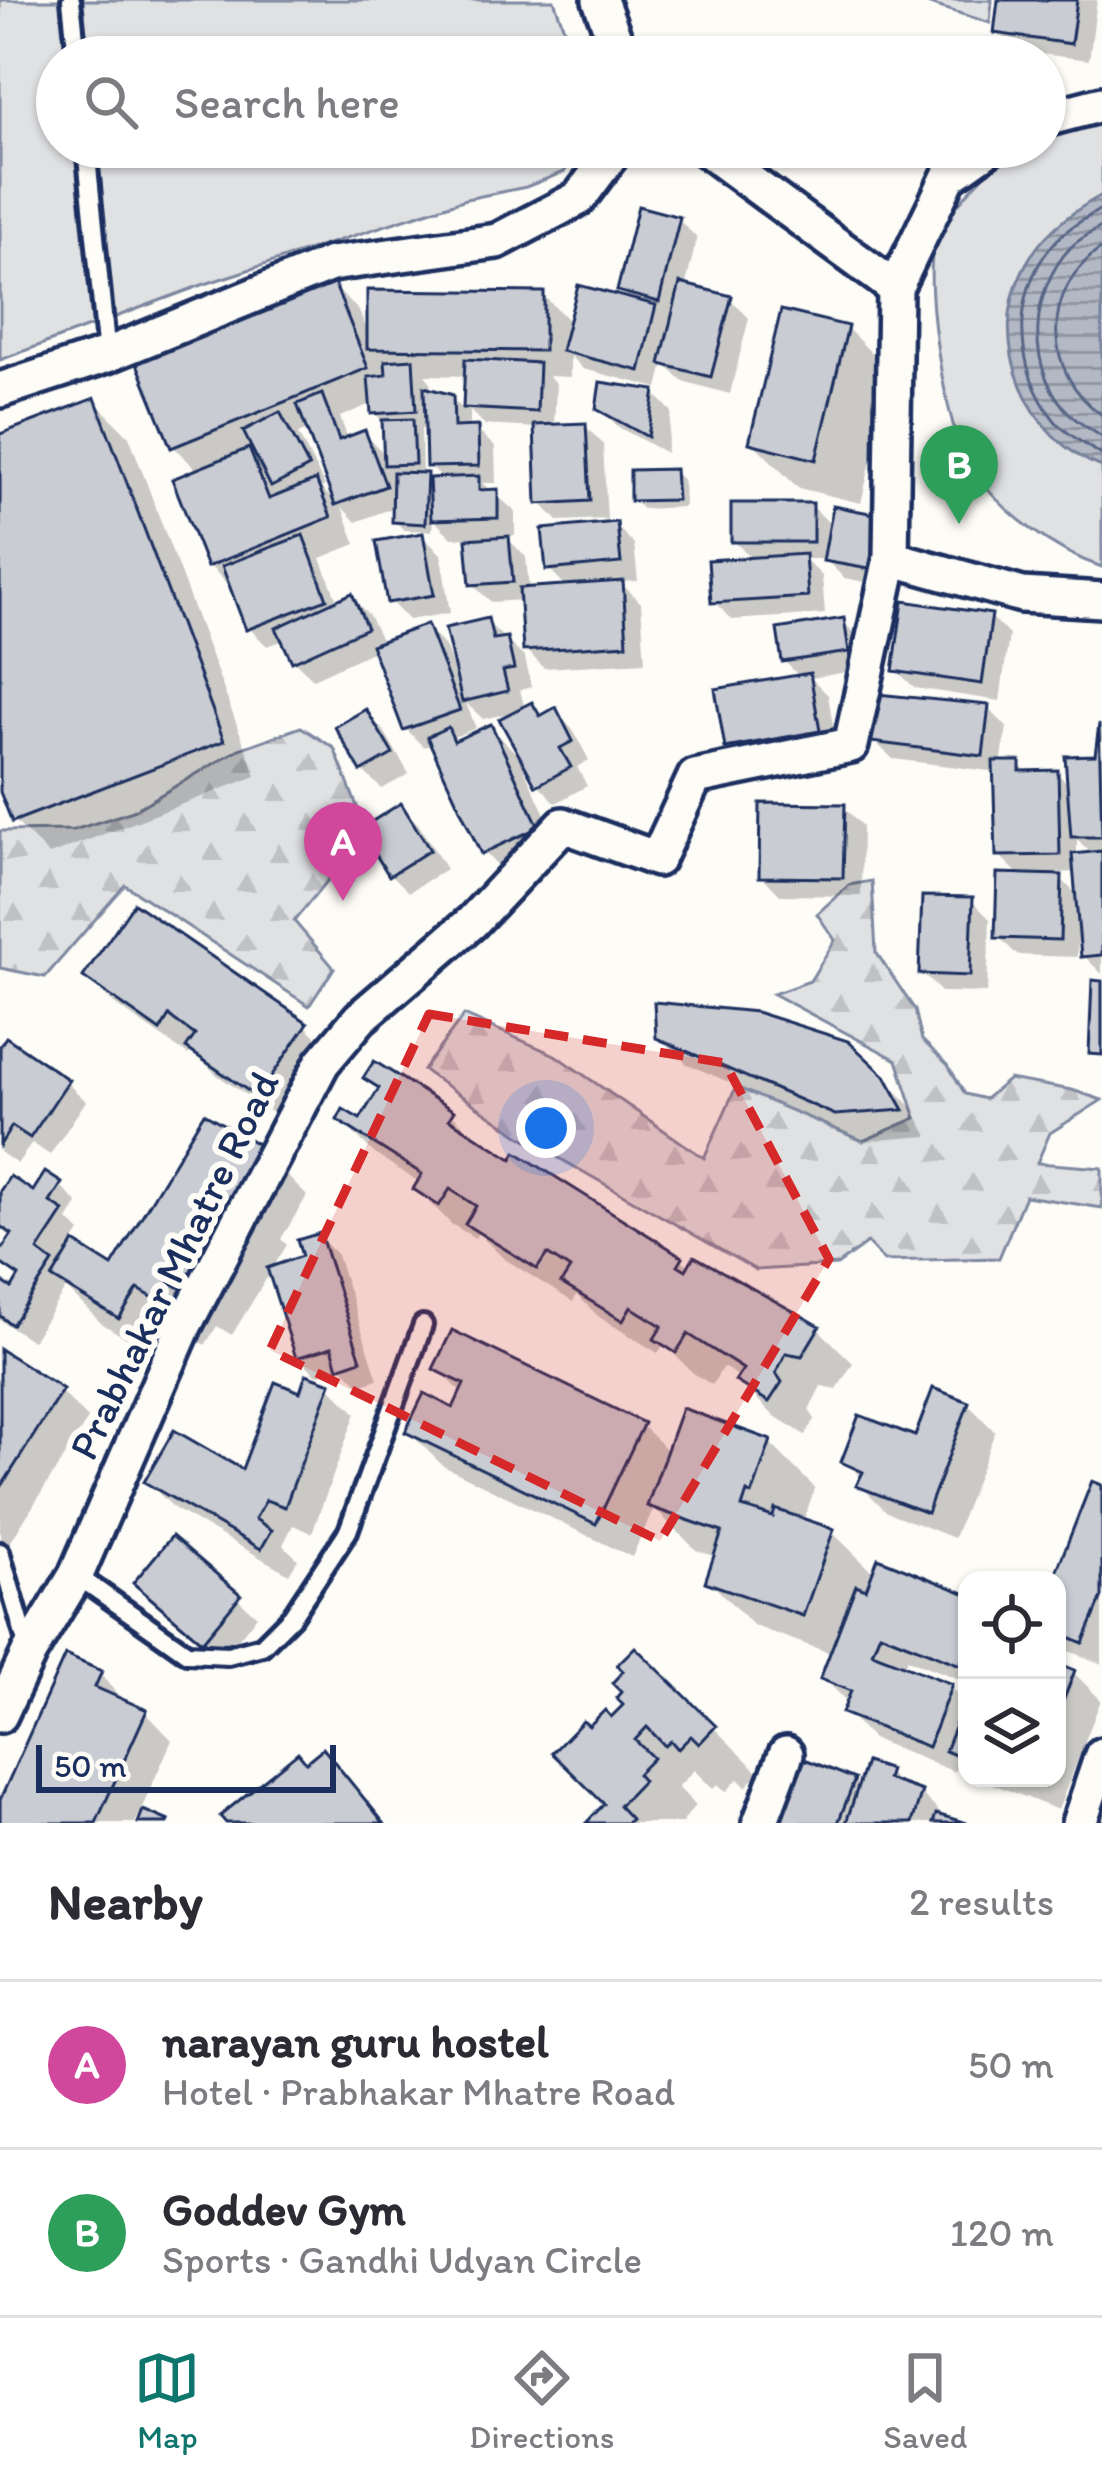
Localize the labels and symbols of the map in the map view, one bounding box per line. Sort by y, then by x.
pin: B [920,425,998,524]
pin: A [304,802,382,901]
street label: Prabhakar Mhatre Road [57,1063,290,1468]
your location [516,1098,576,1158]
scale bar [36,1739,336,1792]

